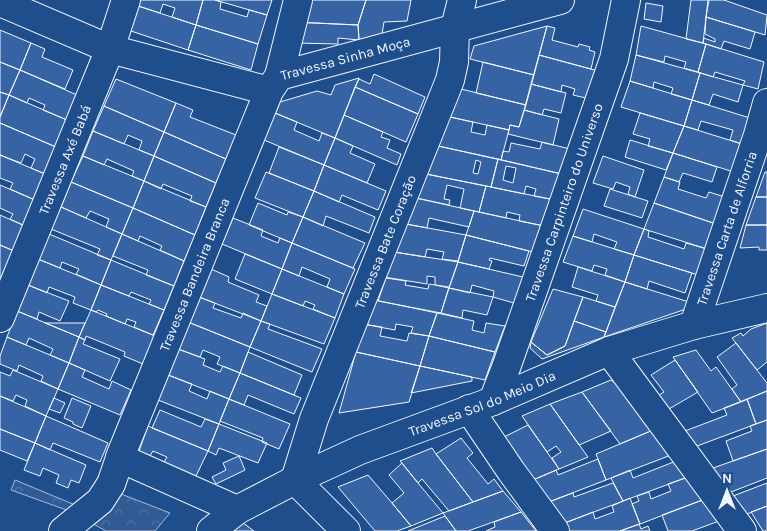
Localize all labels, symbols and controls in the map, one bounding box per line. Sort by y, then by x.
street label: Travessa Sinha Moça [279,33,412,84]
street label: Travessa Carpinteiro do Universo [522,101,607,304]
street label: Travessa Axé Babá [35,103,95,217]
street label: Travessa Carta de Alforria [693,149,761,308]
street label: Travessa Bate Coração [351,172,420,311]
street label: Travessa Bandeira Branca [156,195,234,354]
street label: Travessa Sol do Meio Dia [406,367,558,440]
north arrow [702,466,752,516]
text: N [722,470,732,487]

